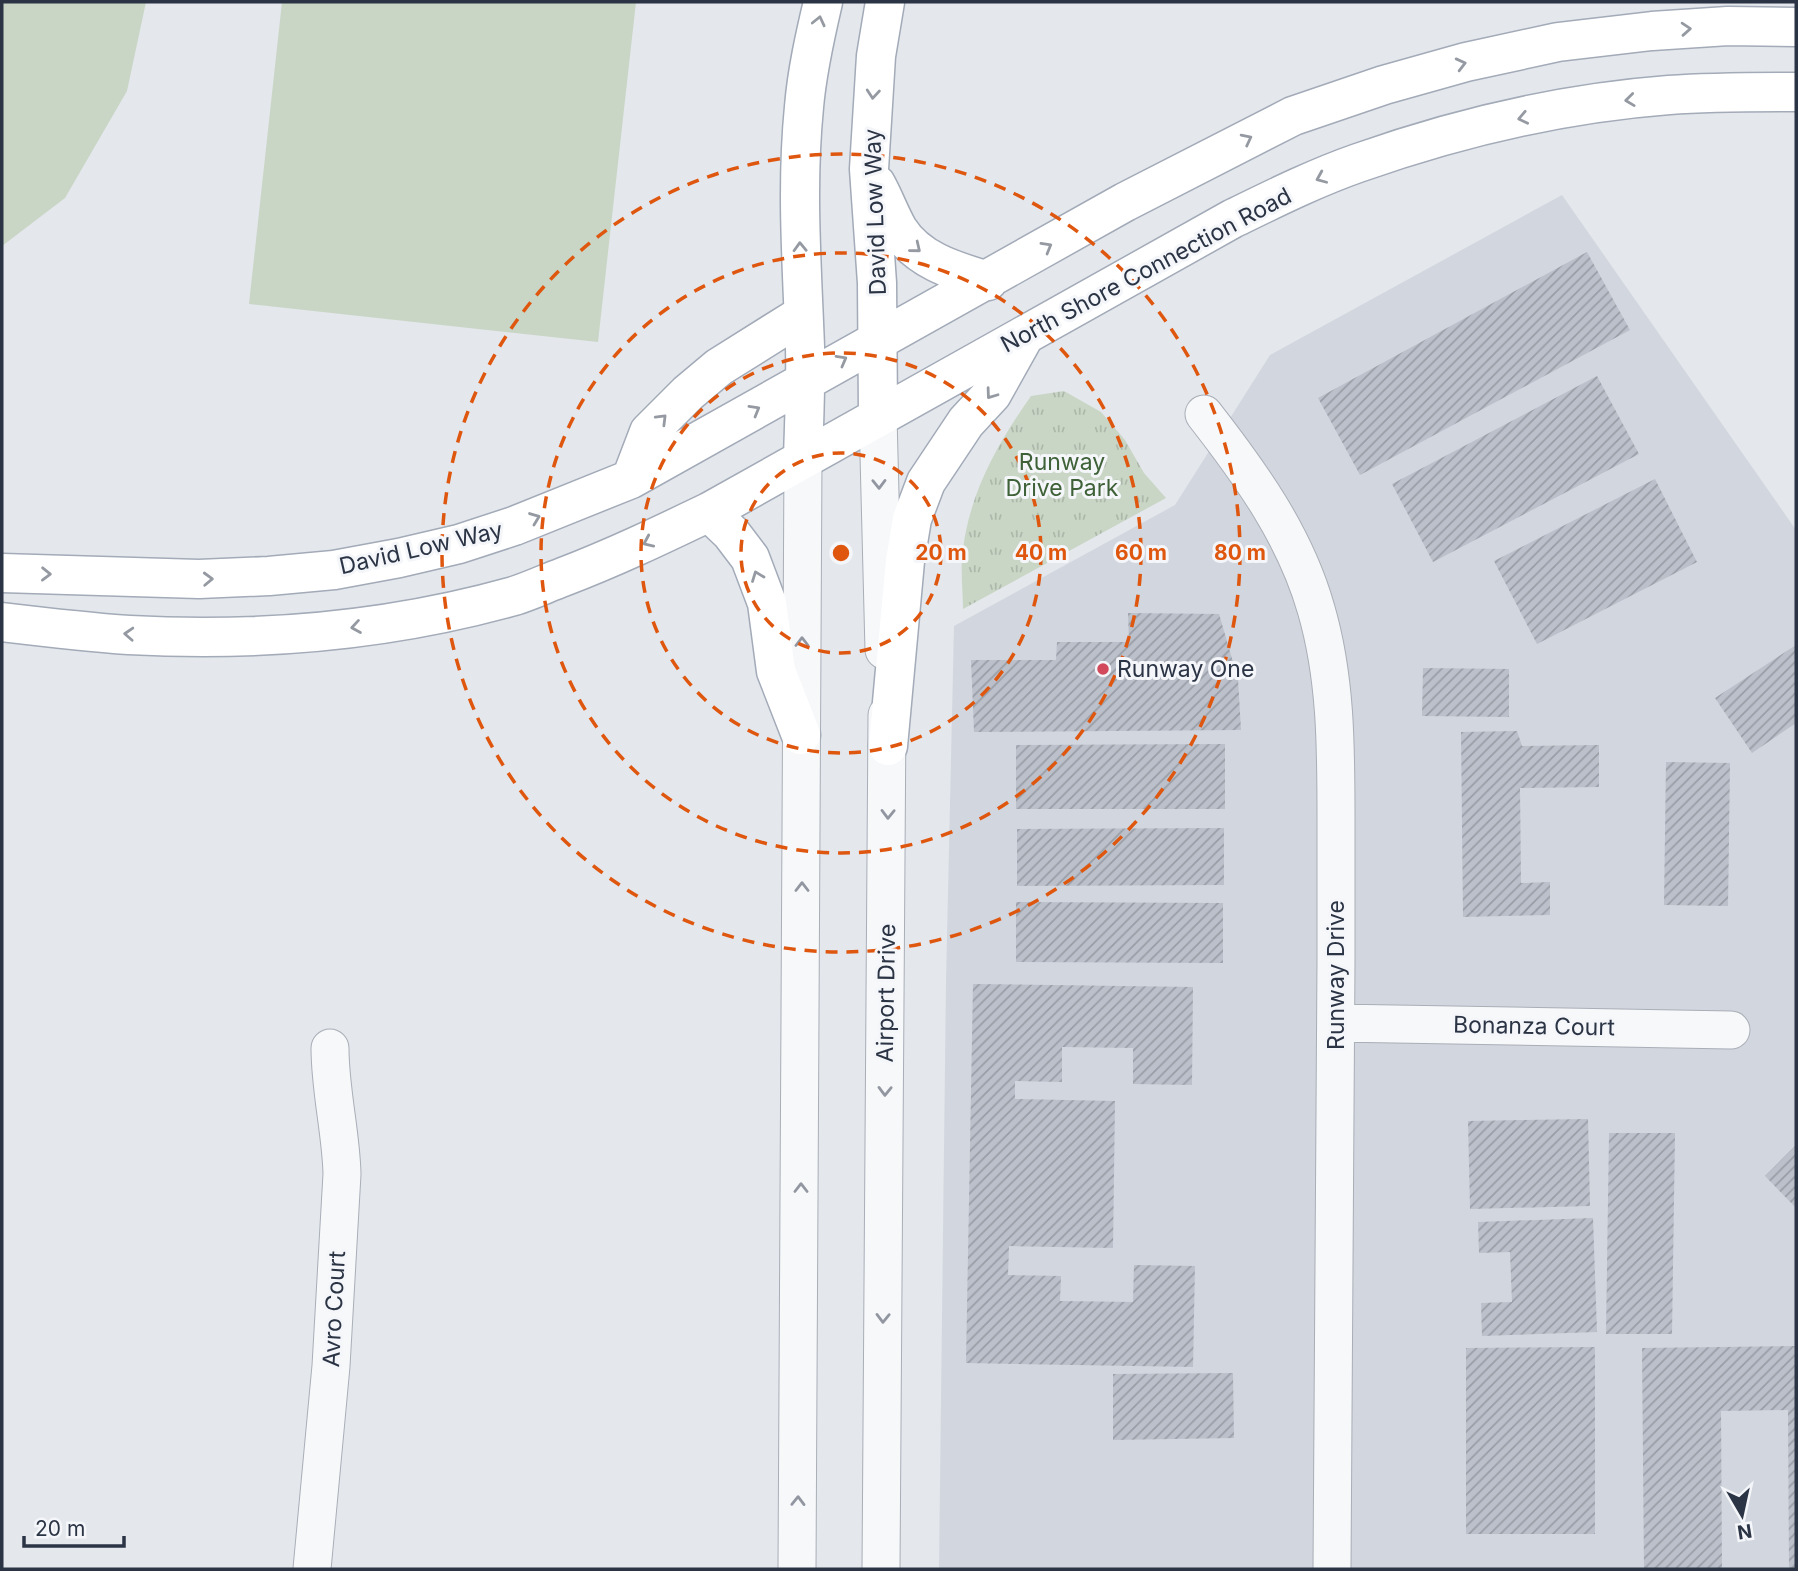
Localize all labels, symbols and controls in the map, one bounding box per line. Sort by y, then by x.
one-way arrow [811,15,825,27]
one-way arrow [1680,22,1691,37]
one-way arrow [1455,57,1467,72]
one-way arrow [866,88,881,99]
one-way arrow [1624,92,1636,107]
one-way arrow [1517,109,1529,124]
street label: David Low Way [858,128,892,296]
one-way arrow [1240,134,1252,148]
one-way arrow [1316,170,1329,184]
street label: North Shore Connection Road [996,181,1296,359]
one-way arrow [908,240,921,252]
one-way arrow [793,241,808,252]
one-way arrow [1040,242,1052,255]
one-way arrow [835,355,847,368]
one-way arrow [986,386,999,398]
one-way arrow [748,405,761,418]
one-way arrow [654,415,666,427]
park label: Runway Drive Park [1006,448,1119,502]
one-way arrow [871,479,886,490]
one-way arrow [529,513,541,527]
street label: David Low Way [337,516,506,580]
one-way arrow [642,533,655,547]
text: 20 m [915,540,967,565]
text: 40 m [1015,540,1067,565]
text: 60 m [1115,540,1167,565]
text: 80 m [1214,540,1266,565]
centre of rings [829,541,853,565]
one-way arrow [42,566,52,582]
one-way arrow [751,570,765,582]
one-way arrow [203,571,214,586]
one-way arrow [350,619,362,634]
one-way arrow [123,627,134,642]
one-way arrow [794,636,810,647]
place label: Runway One [1117,655,1254,683]
marker: Runway One [1095,661,1111,677]
one-way arrow [880,810,896,820]
one-way arrow [794,881,810,892]
street label: Runway Drive [1322,900,1350,1050]
street label: Airport Drive [871,923,901,1063]
street label: Bonanza Court [1453,1011,1616,1041]
one-way arrow [877,1086,893,1097]
one-way arrow [793,1182,809,1193]
street label: Avro Court [317,1250,351,1368]
one-way arrow [875,1314,891,1324]
north arrow [1707,1480,1777,1550]
one-way arrow [790,1495,806,1506]
scale bar [24,1504,124,1548]
text: 20 m [35,1516,85,1541]
text: N [1736,1519,1754,1544]

